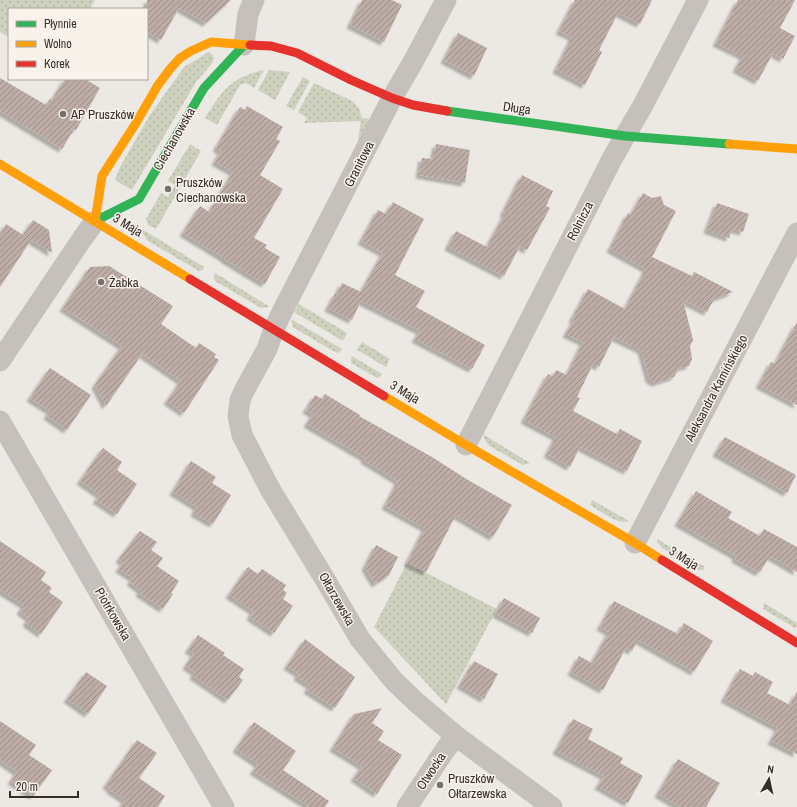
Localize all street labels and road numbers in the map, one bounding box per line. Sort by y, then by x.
street label: Długa [502,98,532,118]
street label: Ciechanowska [149,104,199,174]
street label: Granitowa [340,138,378,190]
street label: Rolnicza [563,199,597,243]
street label: 3 Maja [110,209,146,241]
street label: Aleksandra Kamińskiego [680,332,751,445]
street label: 3 Maja [387,376,423,408]
street label: 3 Maja [666,542,702,574]
street label: Ołtarzewska [315,569,359,629]
street label: Piotrkowska [91,585,135,643]
street label: Otwocka [412,749,450,793]

